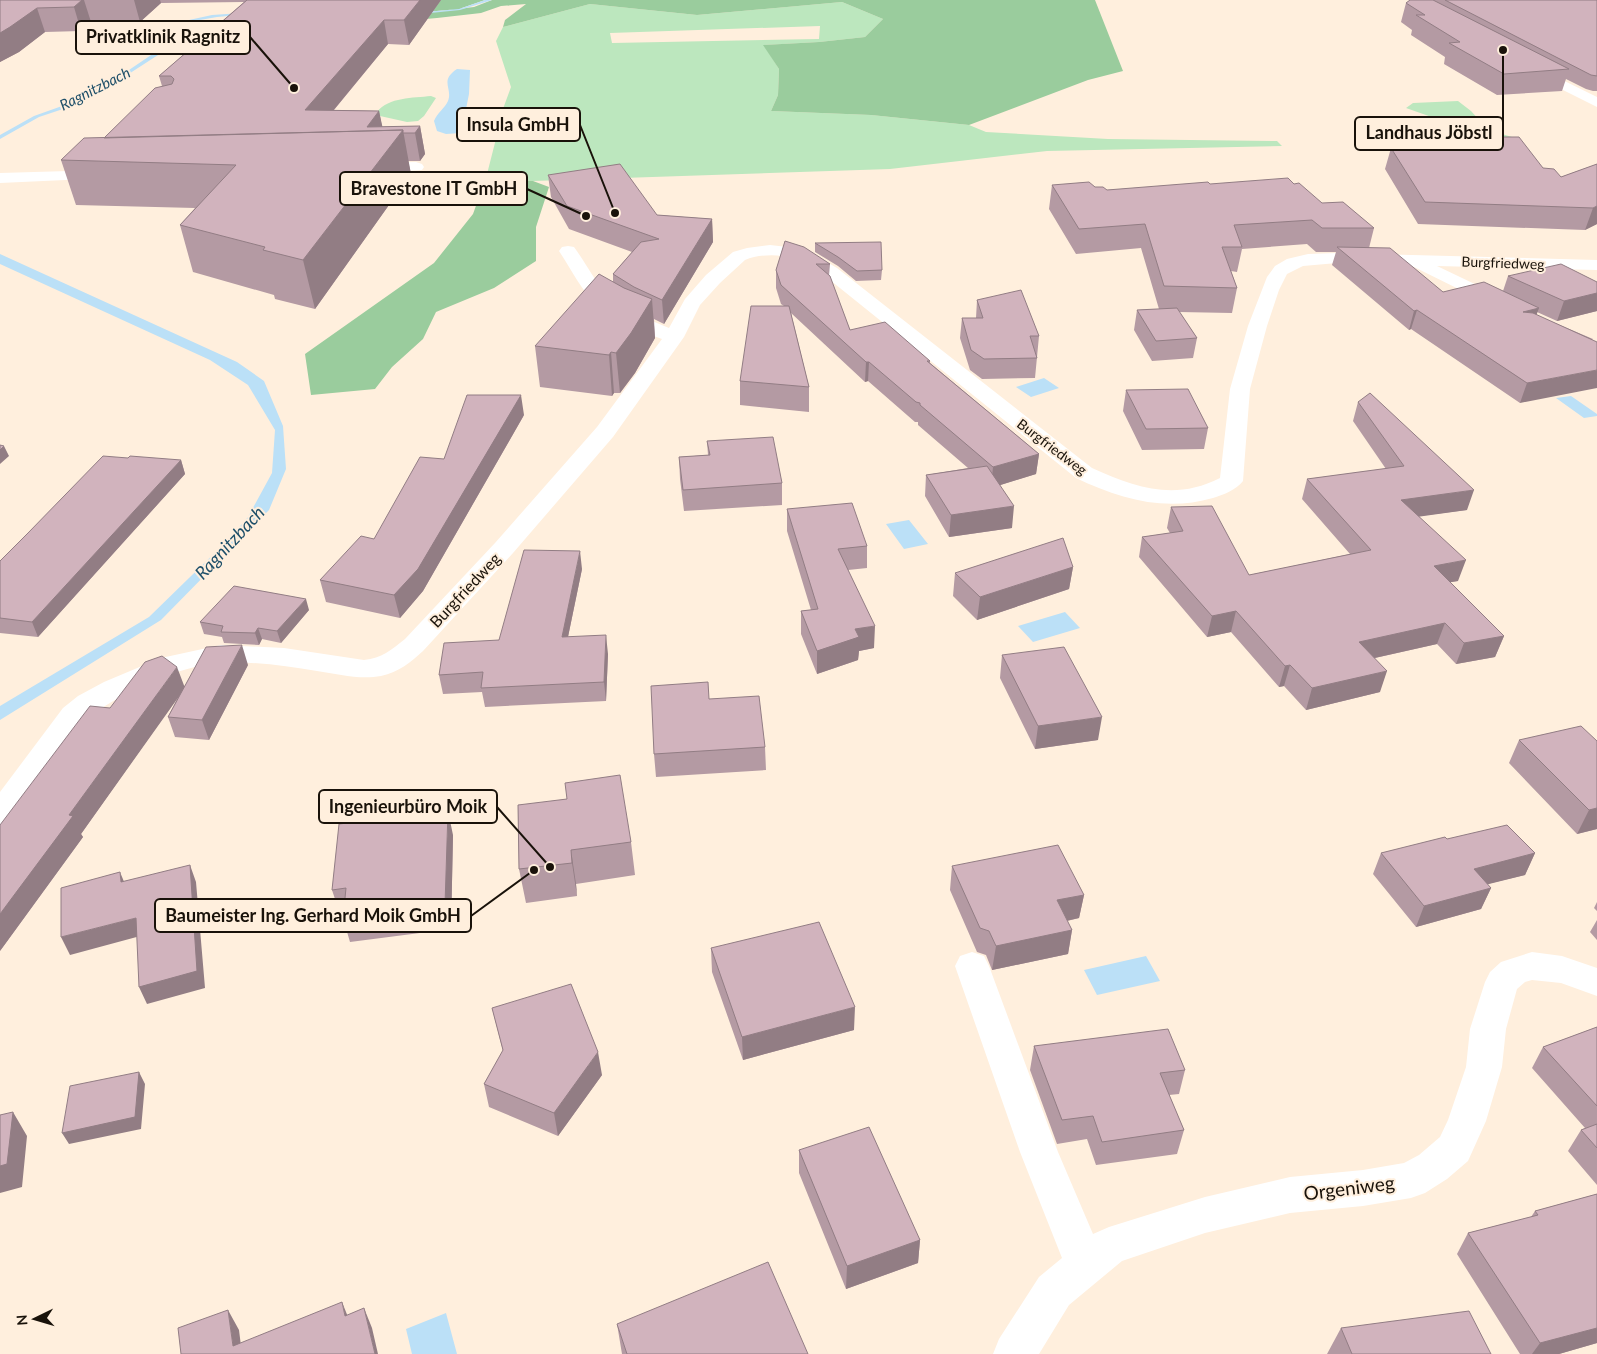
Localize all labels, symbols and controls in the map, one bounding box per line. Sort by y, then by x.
callout: Privatklinik Ragnitz [76,21,250,54]
text: Privatklinik Ragnitz [86,25,240,47]
water label: Ragnitzbach [56,63,133,114]
callout: Insula GmbH [457,108,580,141]
text: Insula GmbH [466,113,570,135]
callout: Landhaus Jöbstl [1355,117,1503,150]
text: Landhaus Jöbstl [1365,121,1493,143]
callout: Bravestone IT GmbH [340,172,527,205]
text: Bravestone IT GmbH [351,177,517,199]
street label: Burgfriedweg [1461,253,1545,272]
street label: Burgfriedweg [1014,415,1091,478]
water label: Ragnitzbach [190,501,269,584]
street label: Burgfriedweg [425,548,504,631]
callout: Ingenieurbüro Moik [319,790,497,823]
text: Ingenieurbüro Moik [329,795,488,817]
callout: Baumeister Ing. Gerhard Moik GmbH [155,899,471,932]
text: Baumeister Ing. Gerhard Moik GmbH [165,904,461,926]
street label: Orgeniweg [1302,1171,1396,1204]
north arrow [10,1294,60,1344]
text: N [13,1314,30,1326]

